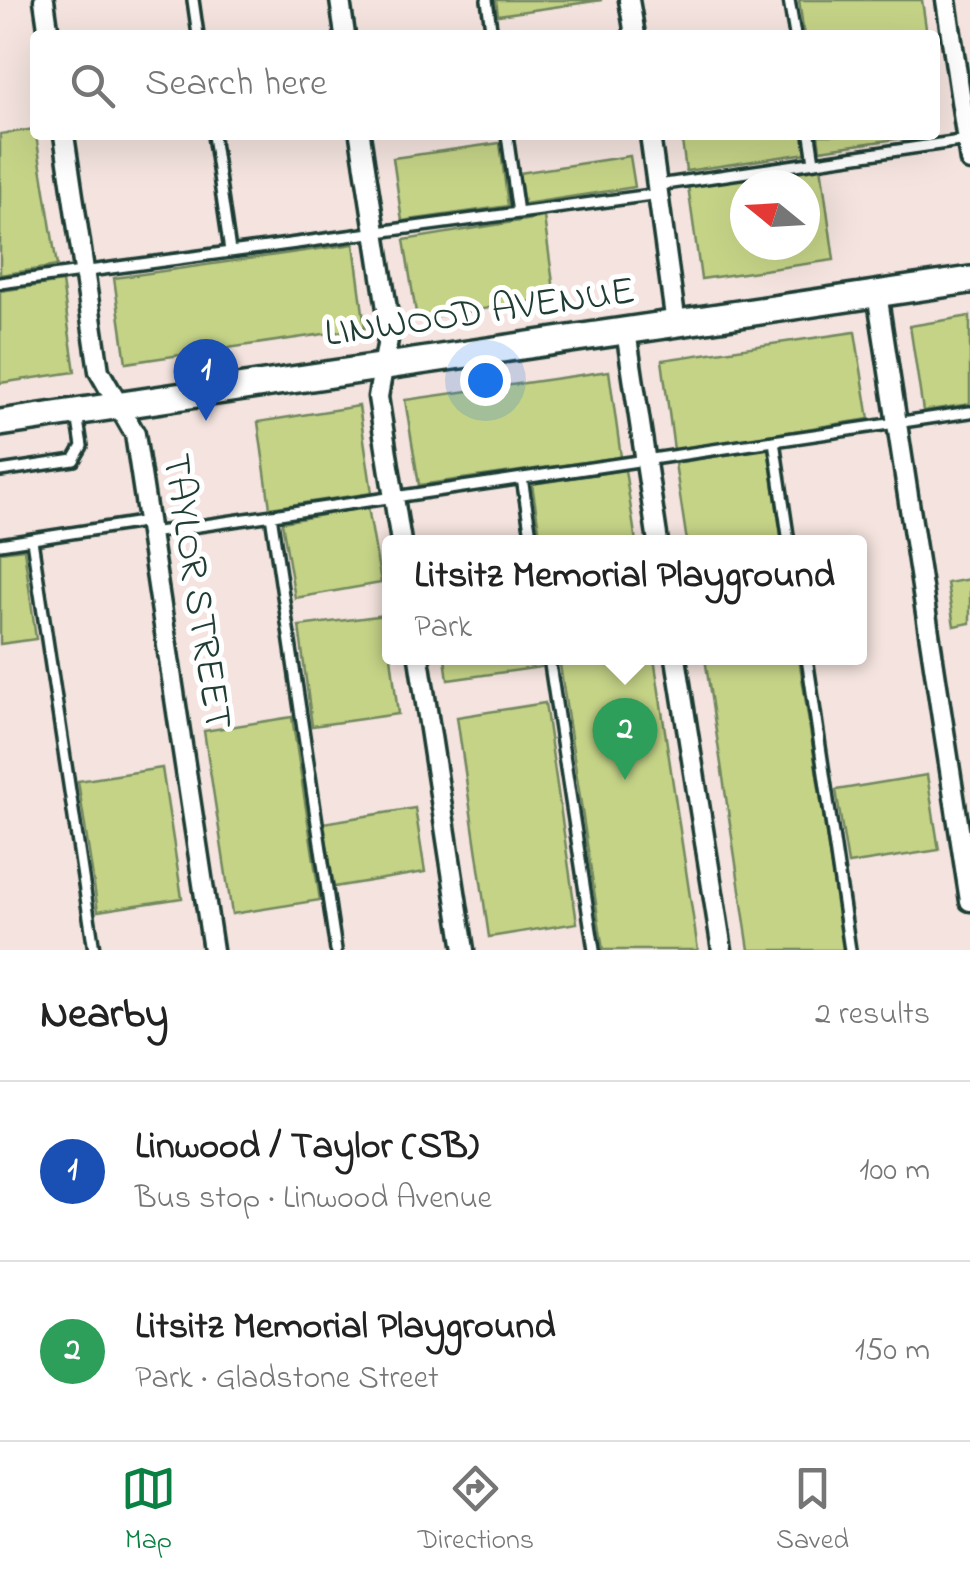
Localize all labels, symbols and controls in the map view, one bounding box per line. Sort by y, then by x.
search box [30,30,940,140]
text: Search here [145,57,327,113]
icon: search [65,58,120,113]
north arrow [730,170,820,260]
street label: LINWOOD AVENUE [321,263,639,365]
pin: 1 [174,338,238,421]
your location [460,355,511,406]
street label: TAYLOR STREET [144,450,246,734]
popup [382,535,867,665]
text: Litsitz Memorial Playground [414,549,835,605]
text: Park [414,605,472,652]
pin: 2 [592,698,658,780]
text: Nearby [40,985,168,1046]
text: 2 results [815,992,930,1039]
text: Linwood / Taylor (SB) [135,1120,479,1176]
text: 1 [67,1148,78,1195]
text: 100 m [859,1148,930,1195]
text: Bus stop · Linwood Avenue [135,1176,492,1223]
text: Litsitz Memorial Playground [135,1300,556,1356]
text: 2 [65,1328,80,1375]
text: 150 m [855,1328,930,1375]
text: Park · Gladstone Street [135,1356,439,1403]
tab: Map [121,1461,176,1562]
tab: Directions [418,1461,534,1562]
tab: Saved [776,1461,849,1562]

